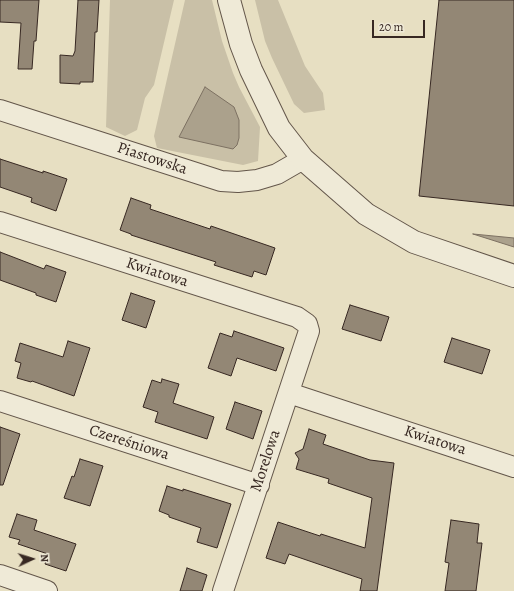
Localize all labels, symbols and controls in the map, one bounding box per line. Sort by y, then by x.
scale bar [374,12,427,38]
text: 20 m [379,19,403,35]
street label: Piastowska [114,139,190,179]
street label: Kwiatowa [123,254,191,292]
street label: Czereśniowa [86,421,172,465]
street label: Kwiatowa [401,422,469,460]
street label: Morelowa [247,427,285,495]
north arrow [12,539,52,579]
text: N [37,554,52,563]

